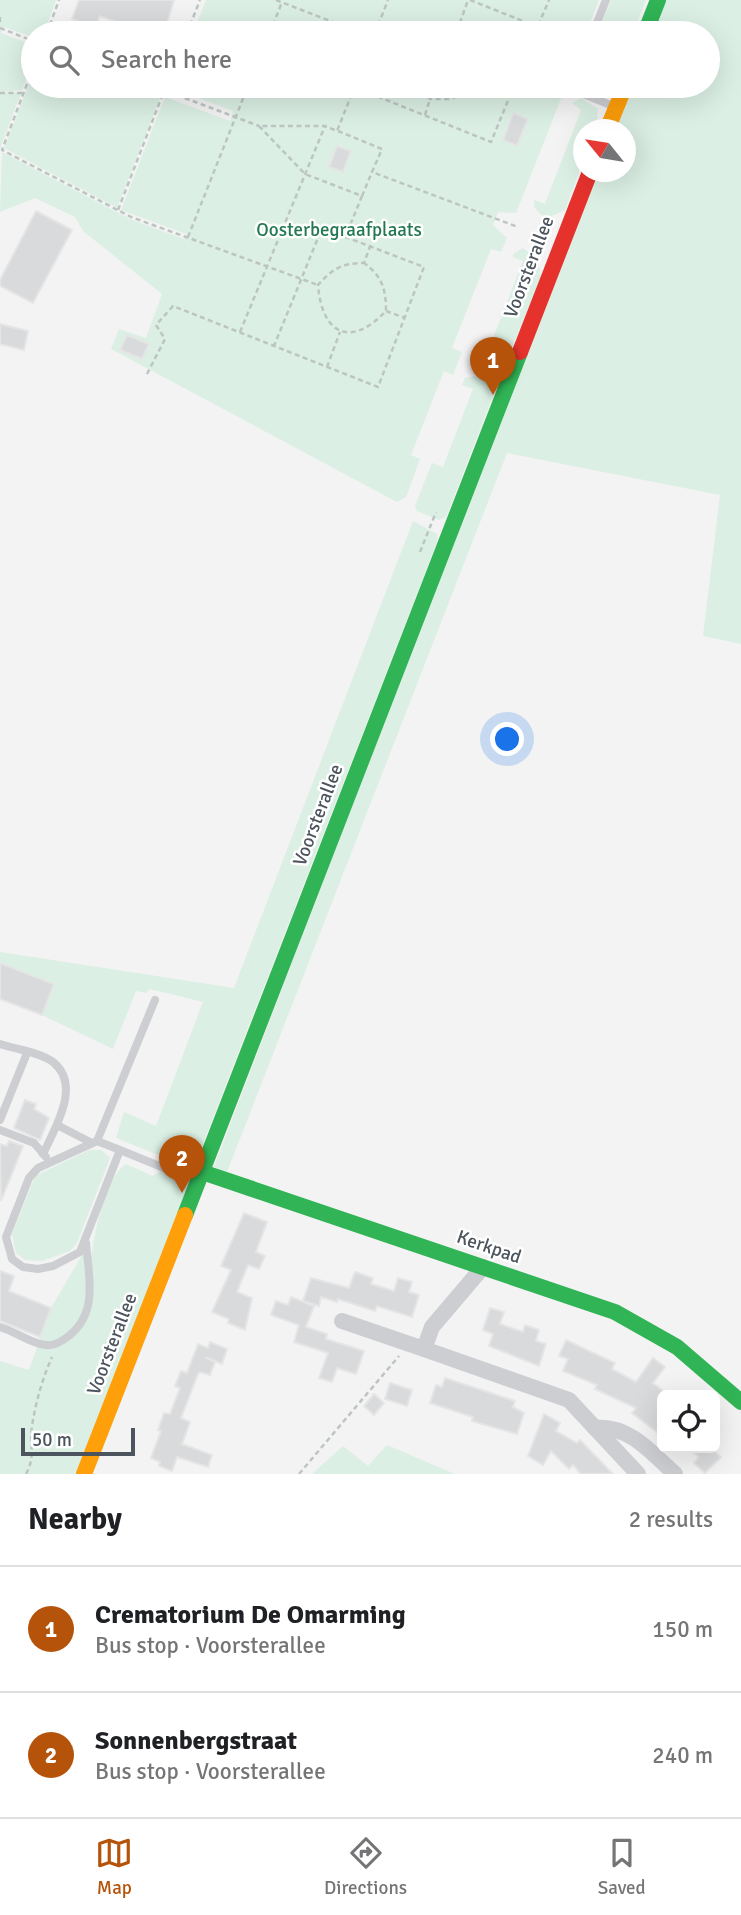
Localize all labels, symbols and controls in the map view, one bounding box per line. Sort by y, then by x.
search box [21,21,720,98]
icon: search [45,41,83,79]
text: Search here [101,44,232,76]
north arrow [573,119,636,182]
street label: Voorsterallee [499,213,559,321]
park label: Oosterbegraafplaats [256,218,422,242]
pin: 1 [470,337,516,395]
your location [490,722,524,756]
street label: Voorsterallee [288,761,348,869]
pin: 2 [159,1135,205,1193]
street label: Kerkpad [454,1225,524,1269]
street label: Voorsterallee [82,1290,142,1398]
map controls [657,1390,720,1453]
button: locate [657,1390,720,1453]
scale bar [21,1425,135,1457]
text: 50 m [32,1428,72,1452]
text: Nearby [28,1501,122,1538]
text: 2 results [629,1505,713,1534]
text: Crematorium De Omarming [95,1599,406,1631]
text: 1 [45,1615,57,1644]
text: 150 m [652,1615,713,1644]
text: Bus stop · Voorsterallee [95,1631,326,1660]
text: Sonnenbergstraat [95,1725,297,1757]
text: 2 [45,1741,57,1770]
text: 240 m [652,1741,713,1770]
text: Bus stop · Voorsterallee [95,1757,326,1786]
tab: Map [95,1834,133,1900]
tab: Directions [324,1834,407,1900]
tab: Saved [598,1834,646,1900]

